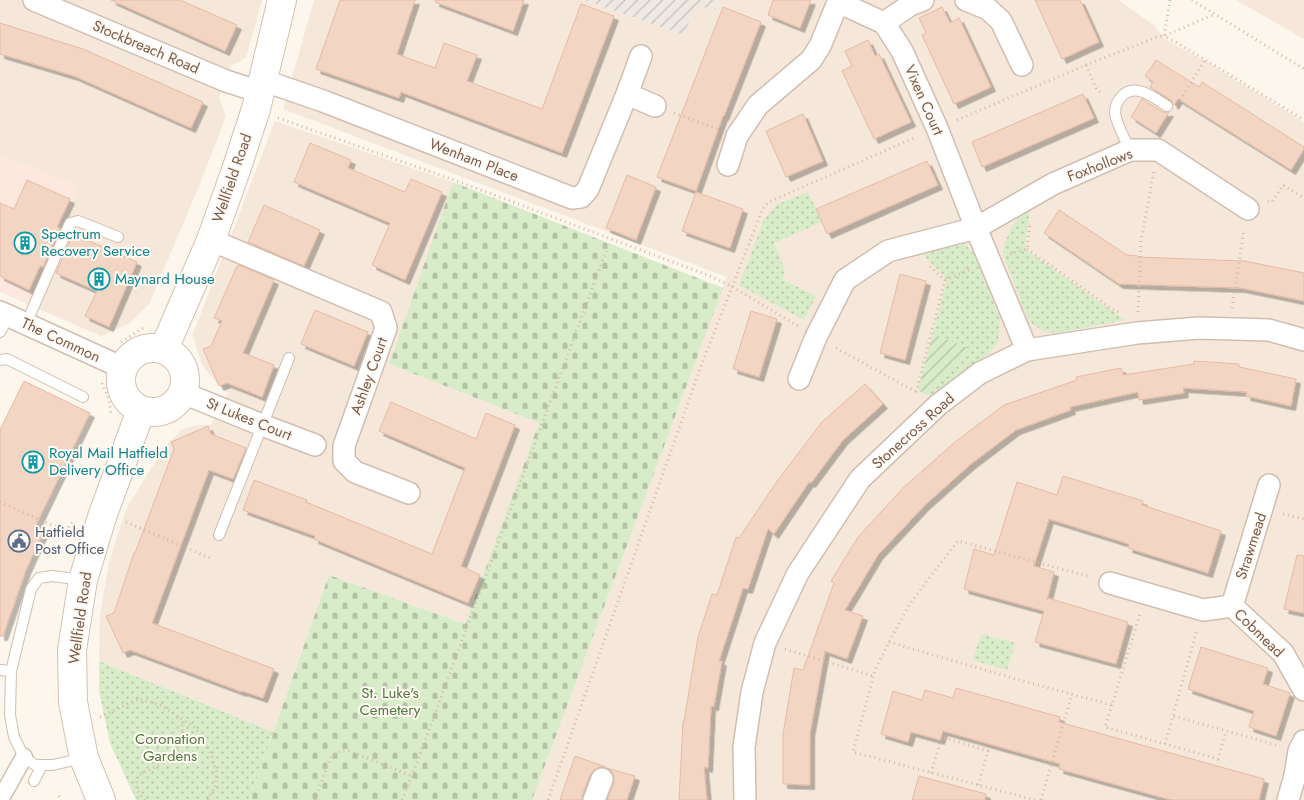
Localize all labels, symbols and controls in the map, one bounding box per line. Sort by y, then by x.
street label: Stockbreach Road [89,15,203,79]
street label: Vixen Court [899,61,949,139]
street label: Wellfield Road [206,130,258,226]
street label: Wenham Place [426,133,522,187]
street label: Foxhollows [1064,142,1136,188]
place label: Spectrum Recovery Service [41,223,150,262]
building icon: Spectrum Recovery Service [13,231,37,255]
building icon: Maynard House [87,267,111,291]
place label: Maynard House [115,268,215,290]
street label: The Common [18,312,104,368]
street label: Ashley Court [345,334,393,418]
street label: Stonecross Road [867,388,959,474]
street label: St Lukes Court [203,392,295,446]
place label: Royal Mail Hatfield Delivery Office [49,442,168,481]
building icon: Royal Mail Hatfield Delivery Office [21,450,45,474]
street label: Strawmead [1230,510,1272,582]
place label: Hatfield Post Office [35,521,105,560]
public building icon: Hatfield Post Office [7,529,31,553]
street label: Wellfield Road [63,570,97,666]
street label: Cobmead [1229,603,1289,663]
park label: St. Luke's Cemetery [360,682,421,721]
park label: Coronation Gardens [135,728,205,767]

